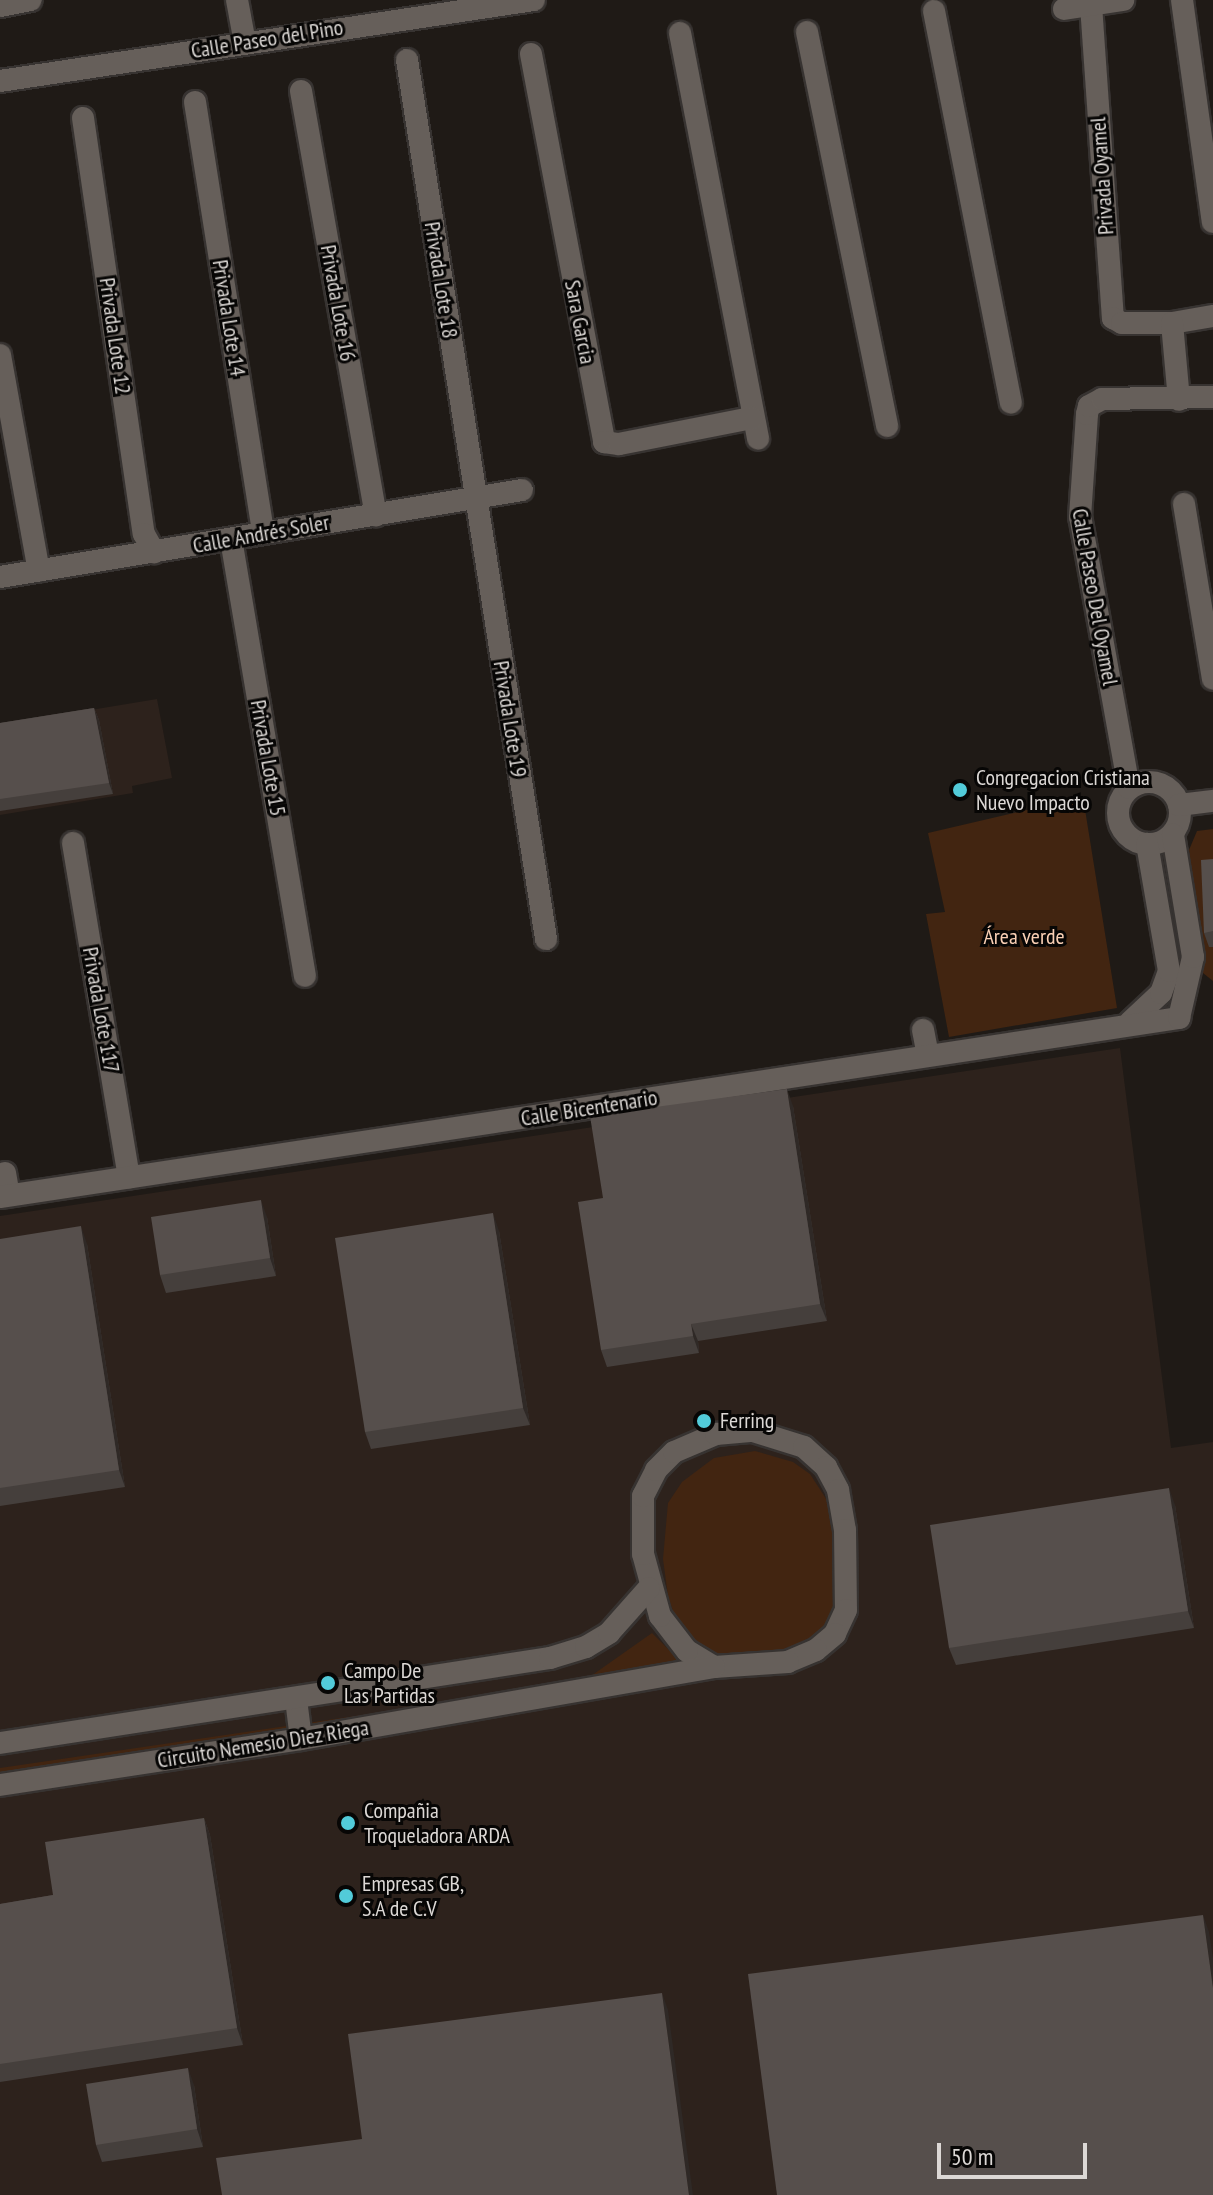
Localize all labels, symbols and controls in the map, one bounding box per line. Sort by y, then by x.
street label: Calle Paseo del Pino [189,14,345,64]
street label: Privada Oyamel [1085,116,1119,236]
street label: Privada Lote 18 [419,220,463,340]
street label: Privada Lote 16 [315,243,361,363]
street label: Privada Lote 14 [207,258,251,378]
street label: Privada Lote 12 [94,276,136,396]
street label: Sara Garcia [559,278,601,366]
street label: Calle Paseo Del Oyamel [1066,507,1124,687]
street label: Calle Andrés Soler [190,509,332,559]
street label: Privada Lote 19 [488,659,532,779]
street label: Privada Lote 15 [245,698,291,818]
place label: Congregacion Cristiana Nuevo Impacto [976,764,1150,816]
marker: Congregacion Cristiana Nuevo Impacto [951,781,969,799]
park label: Área verde [983,924,1065,950]
street label: Privada Lote 117 [77,945,125,1075]
street label: Calle Bicentenario [519,1084,659,1132]
place label: Ferring [720,1408,774,1434]
marker: Ferring [695,1412,713,1430]
place label: Campo De Las Partidas [344,1657,435,1708]
marker: Campo De Las Partidas [319,1674,337,1692]
street label: Circuito Nemesio Diez Riega [155,1714,371,1774]
place label: Compañia Troqueladora ARDA [364,1797,511,1848]
marker: Compañia Troqueladora ARDA [339,1814,357,1832]
place label: Empresas GB, S.A de C.V [362,1870,464,1922]
marker: Empresas GB, S.A de C.V [337,1887,355,1905]
scale bar [941,2127,1091,2177]
text: 50 m [951,2141,993,2172]

